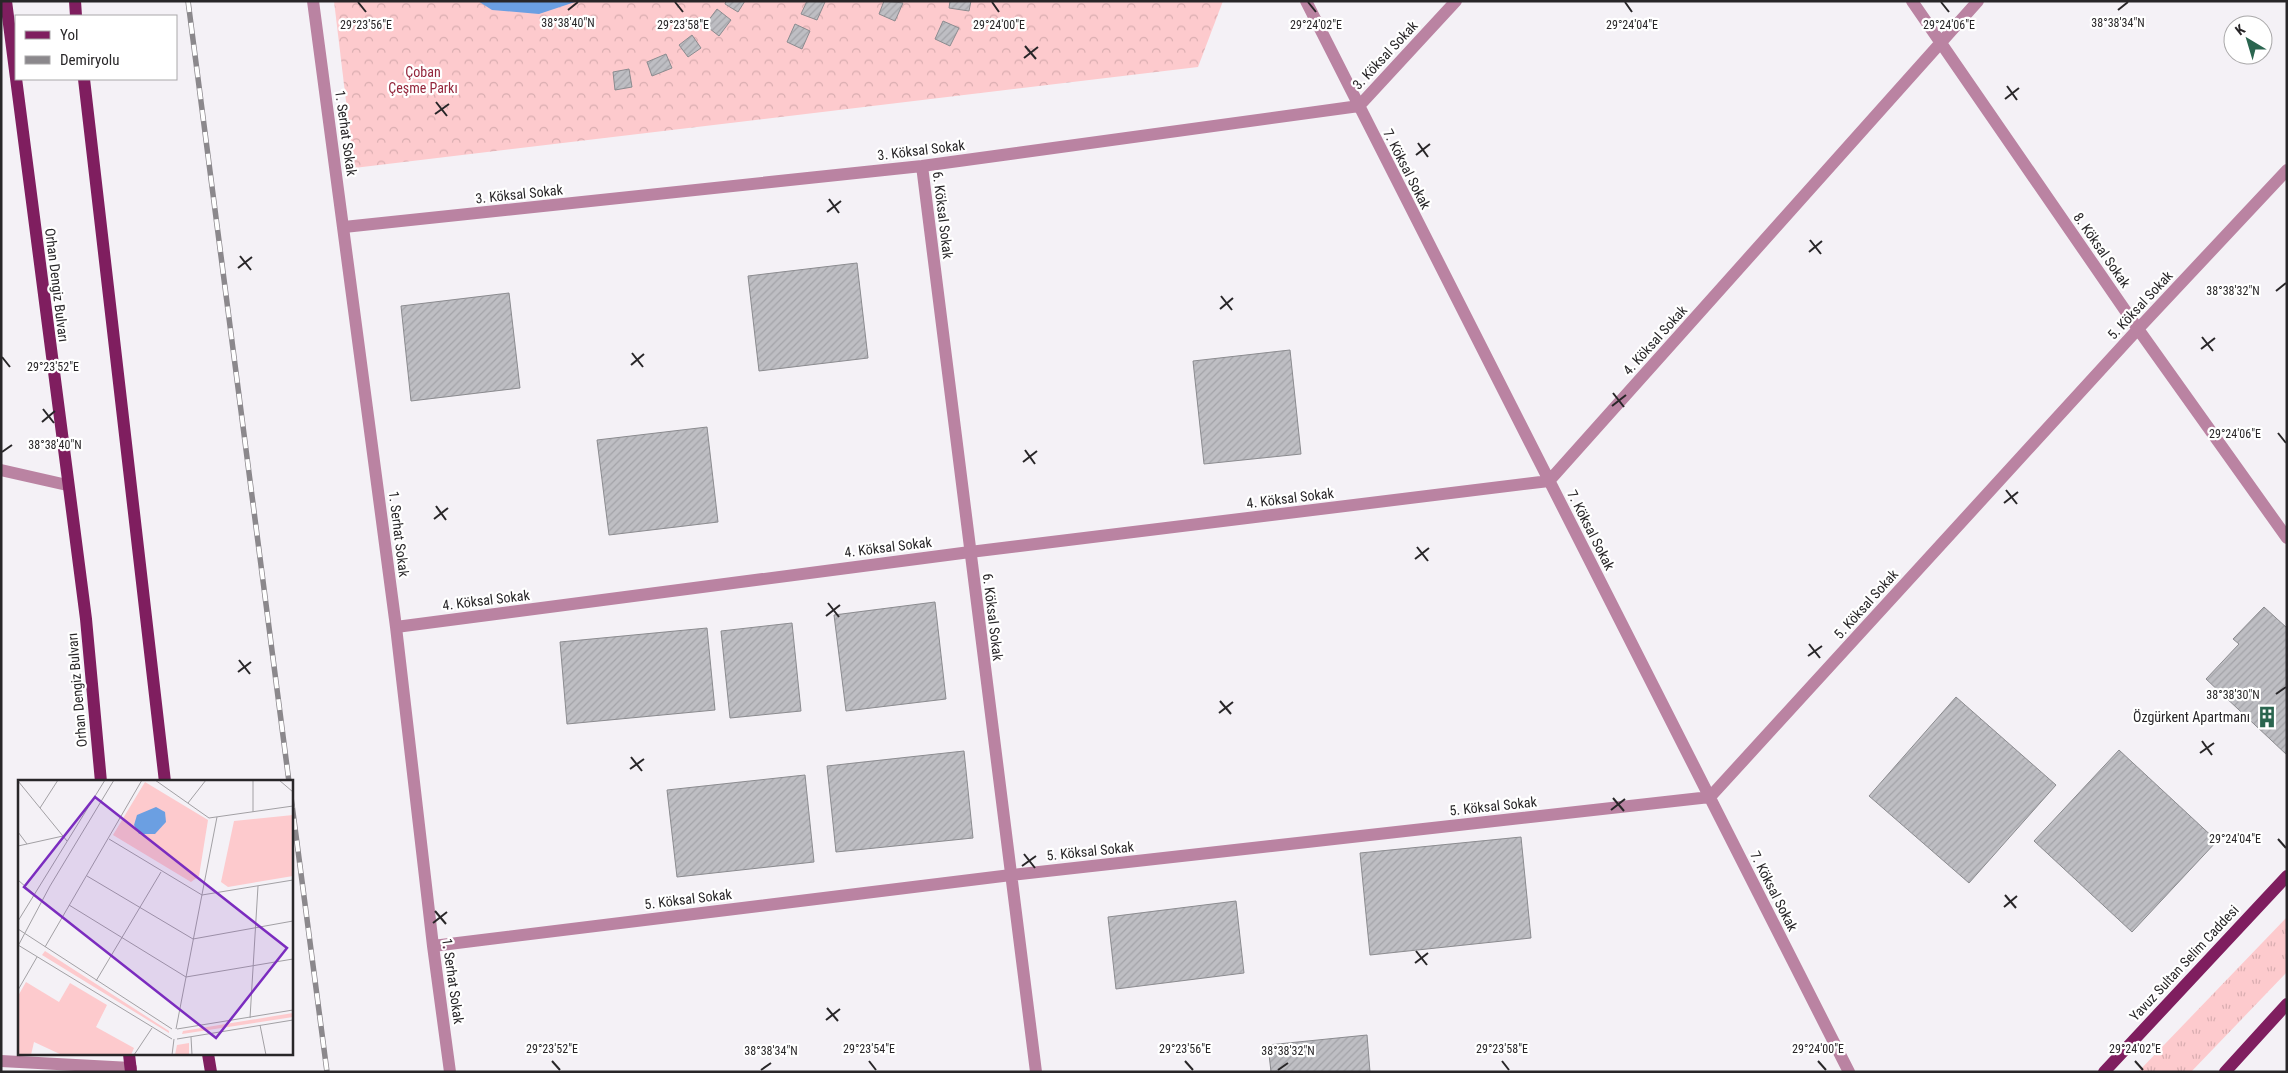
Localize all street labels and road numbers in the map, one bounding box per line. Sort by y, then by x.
street label: 3. Köksal Sokak [1349,17,1421,93]
street label: 1. Serhat Sokak [332,89,360,178]
street label: 7. Köksal Sokak [1380,126,1434,212]
street label: 3. Köksal Sokak [876,137,966,163]
street label: 6. Köksal Sokak [930,170,956,260]
street label: 3. Köksal Sokak [475,181,564,207]
street label: 8. Köksal Sokak [2070,209,2134,291]
street label: Orhan Dengiz Bulvarı [42,227,72,343]
street label: 5. Köksal Sokak [2104,267,2176,343]
street label: 4. Köksal Sokak [1620,302,1691,378]
street label: 4. Köksal Sokak [1245,485,1335,511]
street label: 7. Köksal Sokak [1564,487,1618,573]
street label: 1. Serhat Sokak [386,490,412,579]
street label: 4. Köksal Sokak [843,534,933,560]
street label: 5. Köksal Sokak [1831,566,1902,642]
street label: 6. Köksal Sokak [980,572,1006,662]
street label: 4. Köksal Sokak [441,587,531,613]
street label: Orhan Dengiz Bulvarı [64,632,90,748]
street label: 5. Köksal Sokak [1449,793,1538,819]
street label: 5. Köksal Sokak [1046,838,1135,864]
street label: 7. Köksal Sokak [1747,848,1801,934]
street label: 5. Köksal Sokak [643,886,733,912]
street label: Yavuz Sultan Selim Caddesi [2126,902,2242,1024]
street label: 1. Serhat Sokak [439,937,467,1026]

